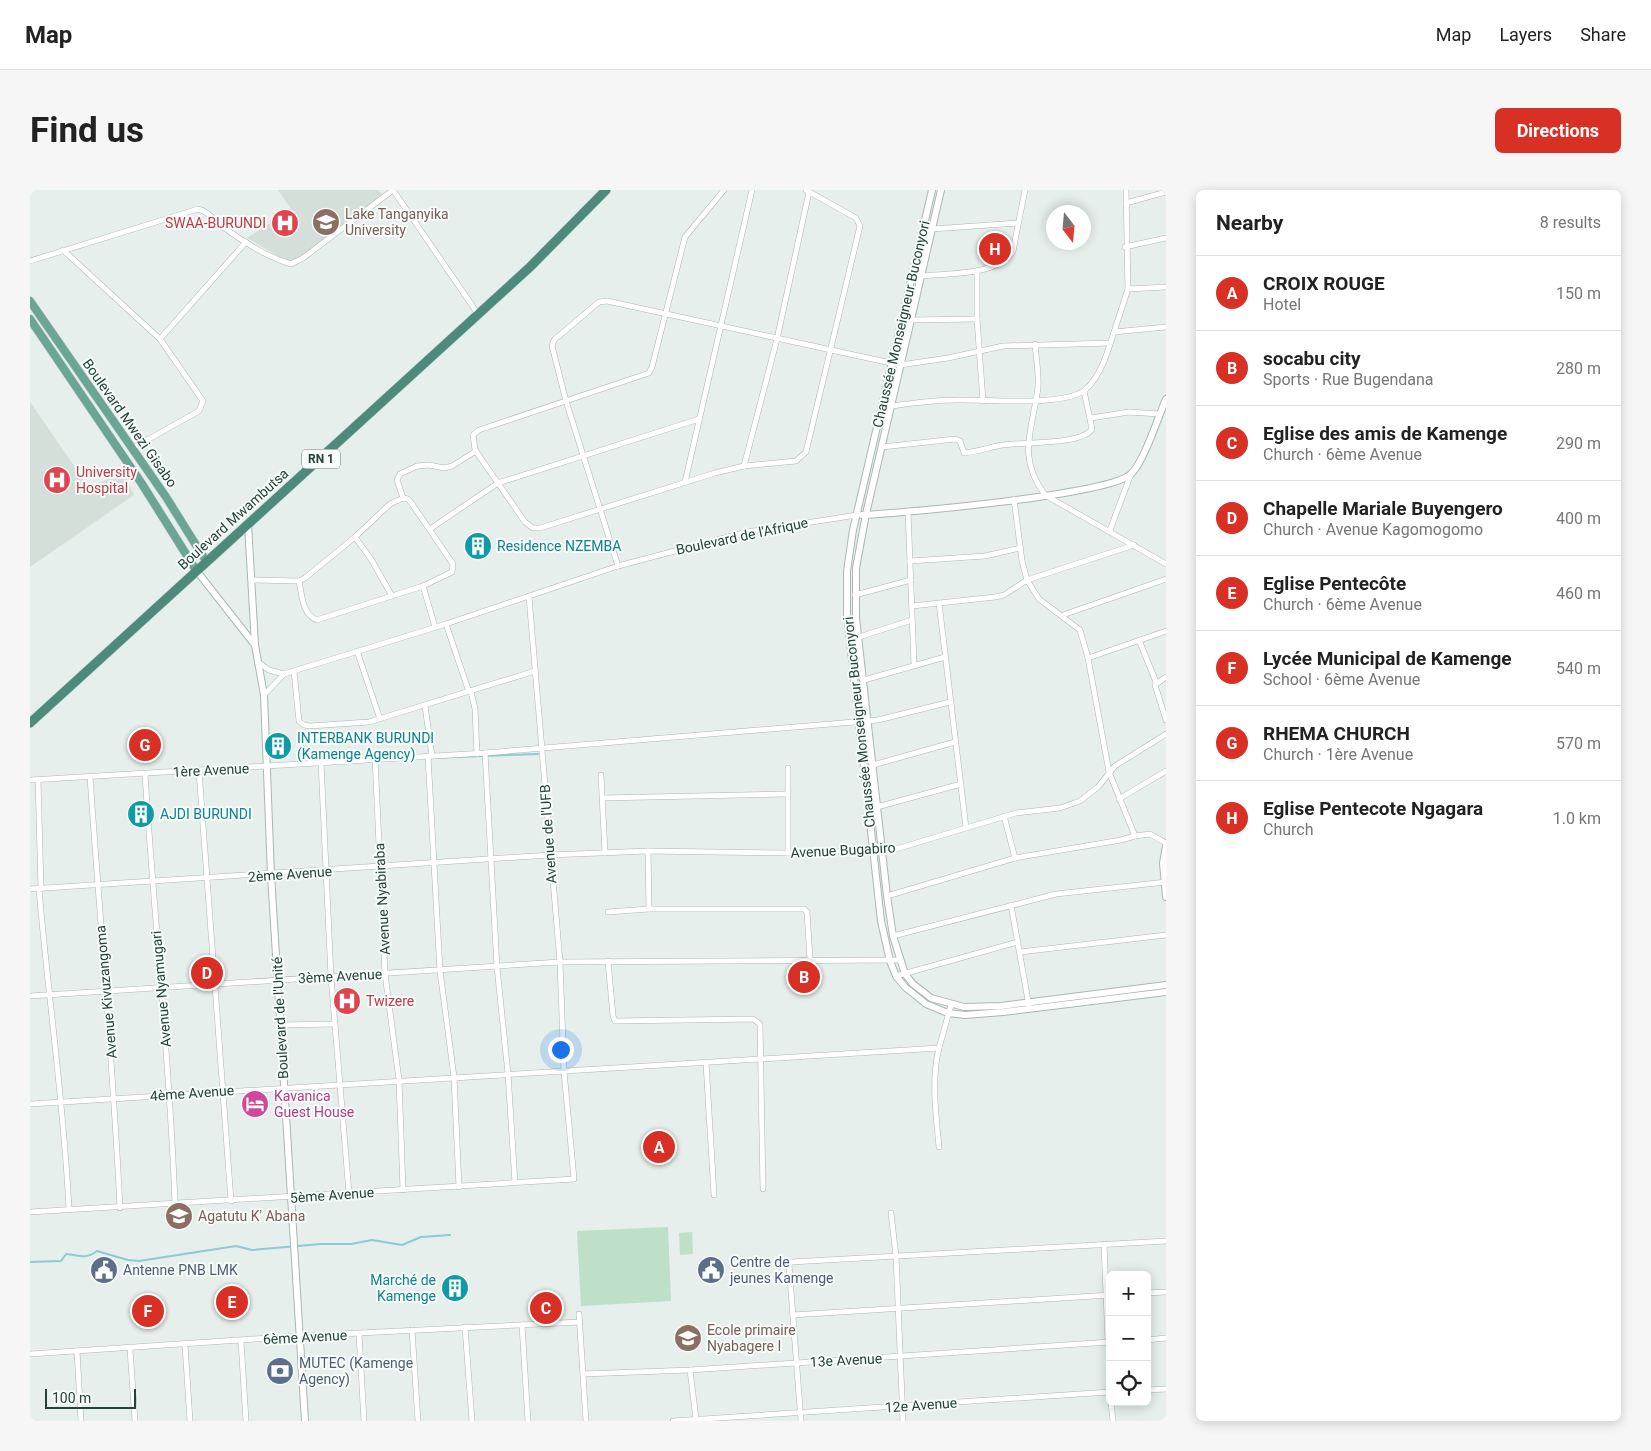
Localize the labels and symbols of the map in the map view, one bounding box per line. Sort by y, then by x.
north arrow [1046,205,1091,250]
place label: Lake Tanganyika University [345,206,449,238]
school or university icon: Lake Tanganyika University [311,207,341,237]
hospital icon: SWAA-BURUNDI [270,208,300,238]
place label: SWAA-BURUNDI [165,215,266,231]
street label: Chaussée Monseigneur Buconyori [869,219,933,429]
pin: H [979,230,1011,268]
street label: Boulevard Mwezi Gisabo [80,356,180,490]
road number: RN 1 [302,450,340,468]
place label: University Hospital [76,464,137,496]
hospital icon: University Hospital [42,465,72,495]
street label: Boulevard Mwambutsa [174,465,292,573]
street label: Boulevard de l'Afrique [675,514,809,558]
building icon: Residence NZEMBA [463,531,493,561]
place label: Residence NZEMBA [497,538,621,554]
street label: Chaussée Monseigneur Buconyori [840,616,878,828]
pin: G [129,726,161,764]
place label: INTERBANK BURUNDI (Kamenge Agency) [297,730,434,763]
building icon: INTERBANK BURUNDI (Kamenge Agency) [263,731,293,761]
street label: 1ère Avenue [172,760,250,780]
street label: Avenue de l'UFB [537,784,559,884]
building icon: AJDI BURUNDI [126,799,156,829]
place label: AJDI BURUNDI [160,806,252,822]
street label: Avenue Bugabiro [790,839,896,861]
street label: Avenue Nyabiraba [371,843,393,955]
street label: 2ème Avenue [247,863,333,885]
street label: Avenue Kivuzangoma [92,925,120,1059]
street label: Avenue Nyamugari [148,930,174,1048]
pin: D [191,954,223,992]
street label: Boulevard de l'Unité [269,957,291,1079]
pin: B [788,958,820,996]
street label: 3ème Avenue [298,966,382,986]
hospital icon: Twizere [332,986,362,1016]
place label: Twizere [366,993,414,1009]
your location [548,1037,574,1063]
street label: 4ème Avenue [149,1082,235,1104]
place label: Kavanica Guest House [274,1088,354,1120]
hotel icon: Kavanica Guest House [240,1089,270,1119]
pin: A [643,1128,675,1166]
street label: 5ème Avenue [289,1184,375,1206]
school or university icon: Agatutu K' Abana [164,1201,194,1231]
place label: Agatutu K' Abana [198,1208,305,1224]
place label: Centre de jeunes Kamenge [729,1254,833,1286]
public building icon: Antenne PNB LMK [89,1255,119,1285]
public building icon: Centre de jeunes Kamenge [696,1255,726,1285]
place label: Antenne PNB LMK [123,1262,238,1278]
place label: Marché de Kamenge [370,1272,436,1304]
building icon: Marché de Kamenge [440,1273,470,1303]
pin: E [216,1283,248,1321]
pin: C [530,1289,562,1327]
pin: F [132,1292,164,1330]
place label: Ecole primaire Nyabagere I [707,1322,796,1354]
school or university icon: Ecole primaire Nyabagere I [673,1323,703,1353]
street label: 6ème Avenue [263,1327,347,1347]
street label: 13e Avenue [809,1350,883,1370]
place label: MUTEC (Kamenge Agency) [299,1355,413,1388]
bank icon: MUTEC (Kamenge Agency) [265,1356,295,1386]
scale bar [45,1386,136,1409]
street label: 12e Avenue [884,1394,958,1416]

